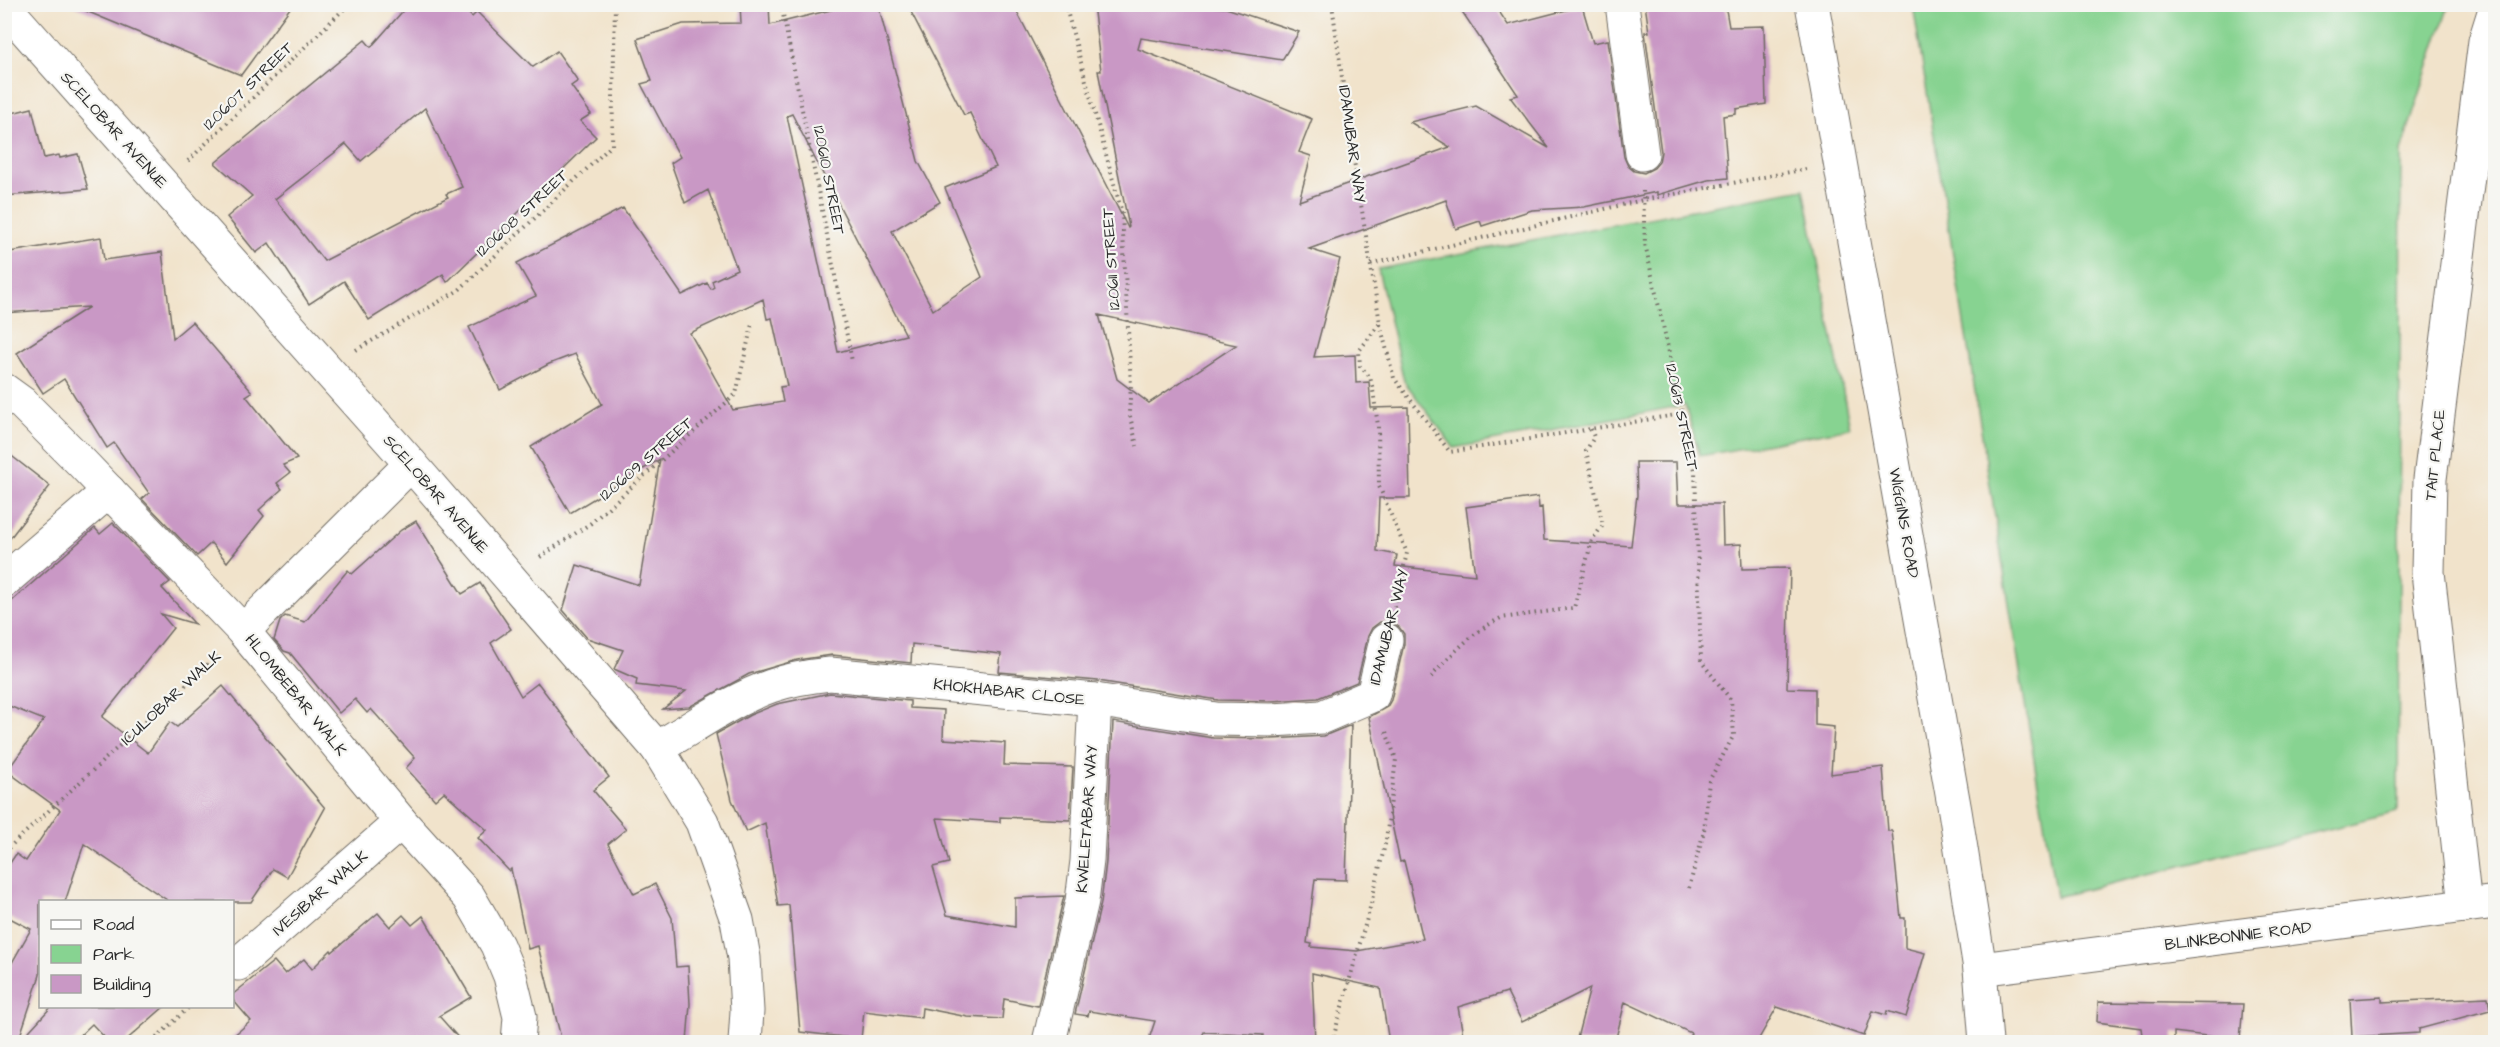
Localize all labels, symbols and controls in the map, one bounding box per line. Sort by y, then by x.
street label: 120607 STREET [198,37,298,135]
street label: SCELOBAR AVENUE [55,67,173,194]
street label: IDAMUBAR WAY [1333,84,1371,205]
street label: 120610 STREET [808,124,850,236]
street label: 120608 STREET [471,164,573,262]
street label: 120611 STREET [1096,207,1126,311]
street label: 120613 STREET [1660,362,1704,472]
street label: TAIT PLACE [2419,408,2451,502]
street label: 120609 STREET [594,412,698,506]
street label: SCELOBAR AVENUE [378,430,494,558]
street label: WIGGINS ROAD [1883,466,1925,580]
street label: IDAMUBAR WAY [1364,566,1414,687]
street label: HLOMBEBAR WALK [240,629,352,761]
street label: ICULOBAR WALK [116,645,226,750]
street label: KHOKHABAR CLOSE [932,673,1086,711]
street label: KWELETABAR WAY [1071,744,1103,894]
street label: IVESIBAR WALK [267,845,373,941]
legend [39,900,234,1008]
text: Road [93,912,134,937]
street label: BLINKBONNIE ROAD [2163,916,2313,956]
text: Park [93,942,135,967]
text: Building [93,972,151,998]

